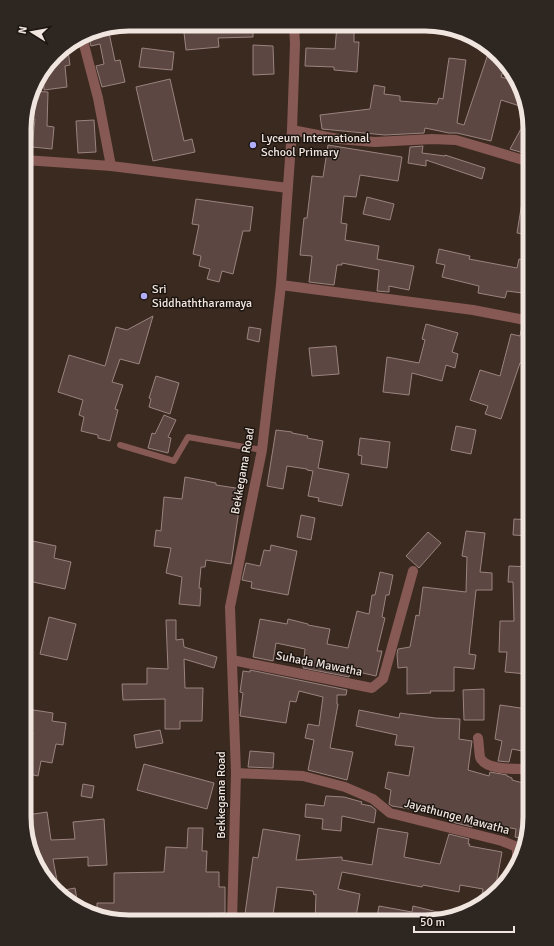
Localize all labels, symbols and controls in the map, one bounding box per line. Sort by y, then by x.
north arrow [12,12,52,52]
text: N [16,25,30,35]
place label: Lyceum International School Primary [261,131,370,160]
marker: Lyceum International School Primary [248,140,258,150]
place label: Sri Siddhaththaramaya [152,282,252,311]
marker: Sri Siddhaththaramaya [139,291,149,301]
street label: Bekkegama Road [228,427,258,515]
street label: Suhada Mawatha [274,648,364,680]
street label: Bekkegama Road [214,751,229,839]
street label: Jayathunge Mawatha [403,796,511,838]
scale bar [414,908,514,934]
text: 50 m [420,915,445,930]

